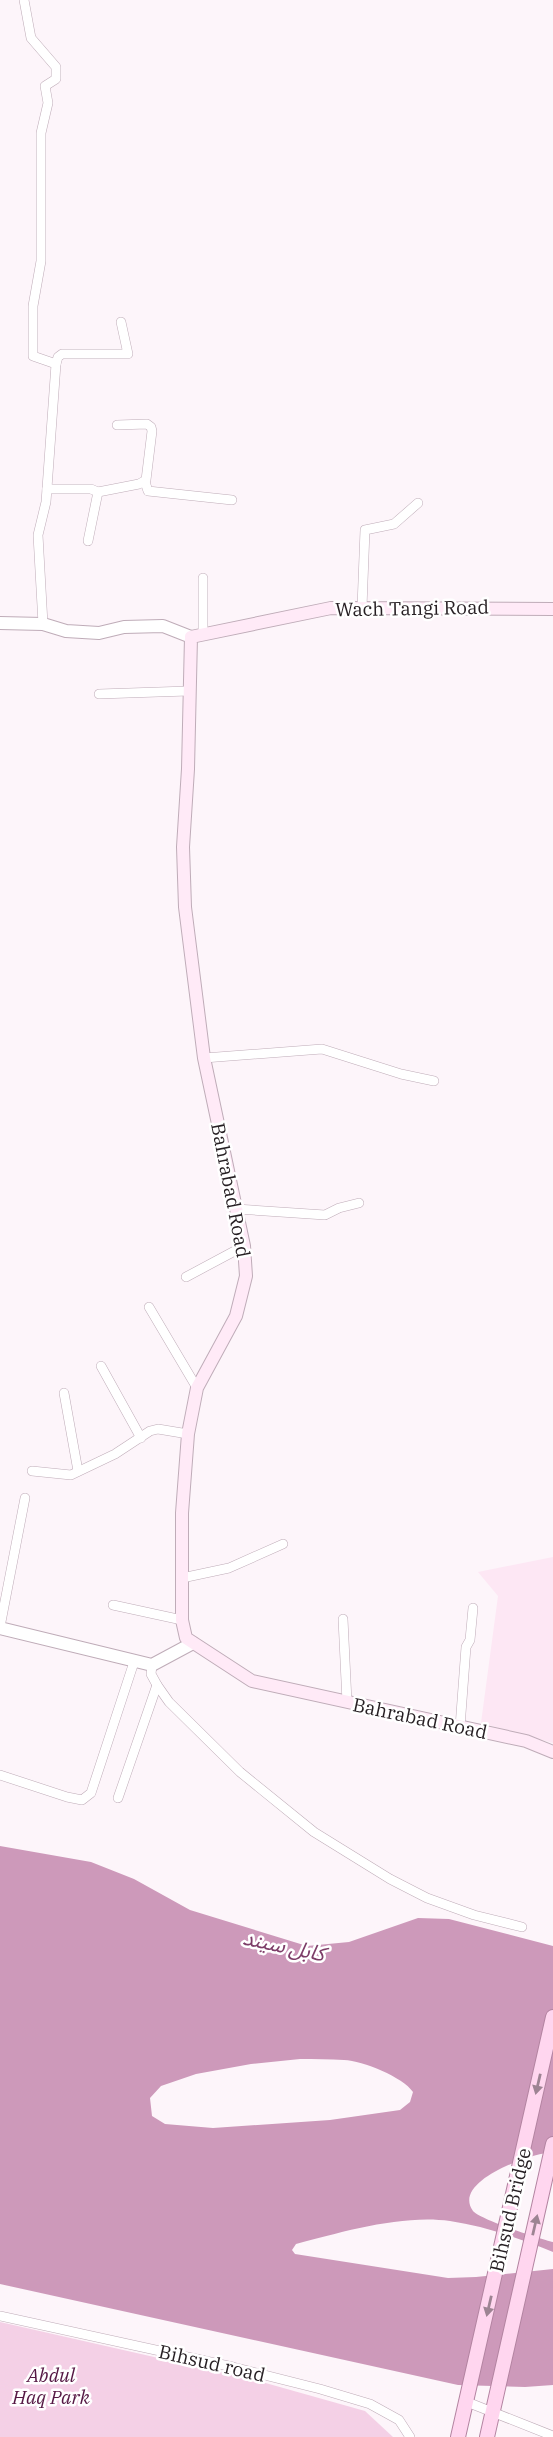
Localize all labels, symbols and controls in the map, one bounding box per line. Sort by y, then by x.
street label: Wach Tangi Road [335,595,489,621]
street label: Bahrabad Road [206,1121,256,1259]
street label: Bahrabad Road [351,1692,489,1744]
water label: کابل سيند [241,1923,332,1968]
one-way arrow [533,2073,544,2095]
street label: Bihsud Bridge [484,2146,536,2274]
one-way arrow [530,2214,541,2236]
one-way arrow [483,2295,494,2317]
street label: Bihsud road [156,2339,268,2387]
park label: Abdul Haq Park [11,2363,91,2409]

